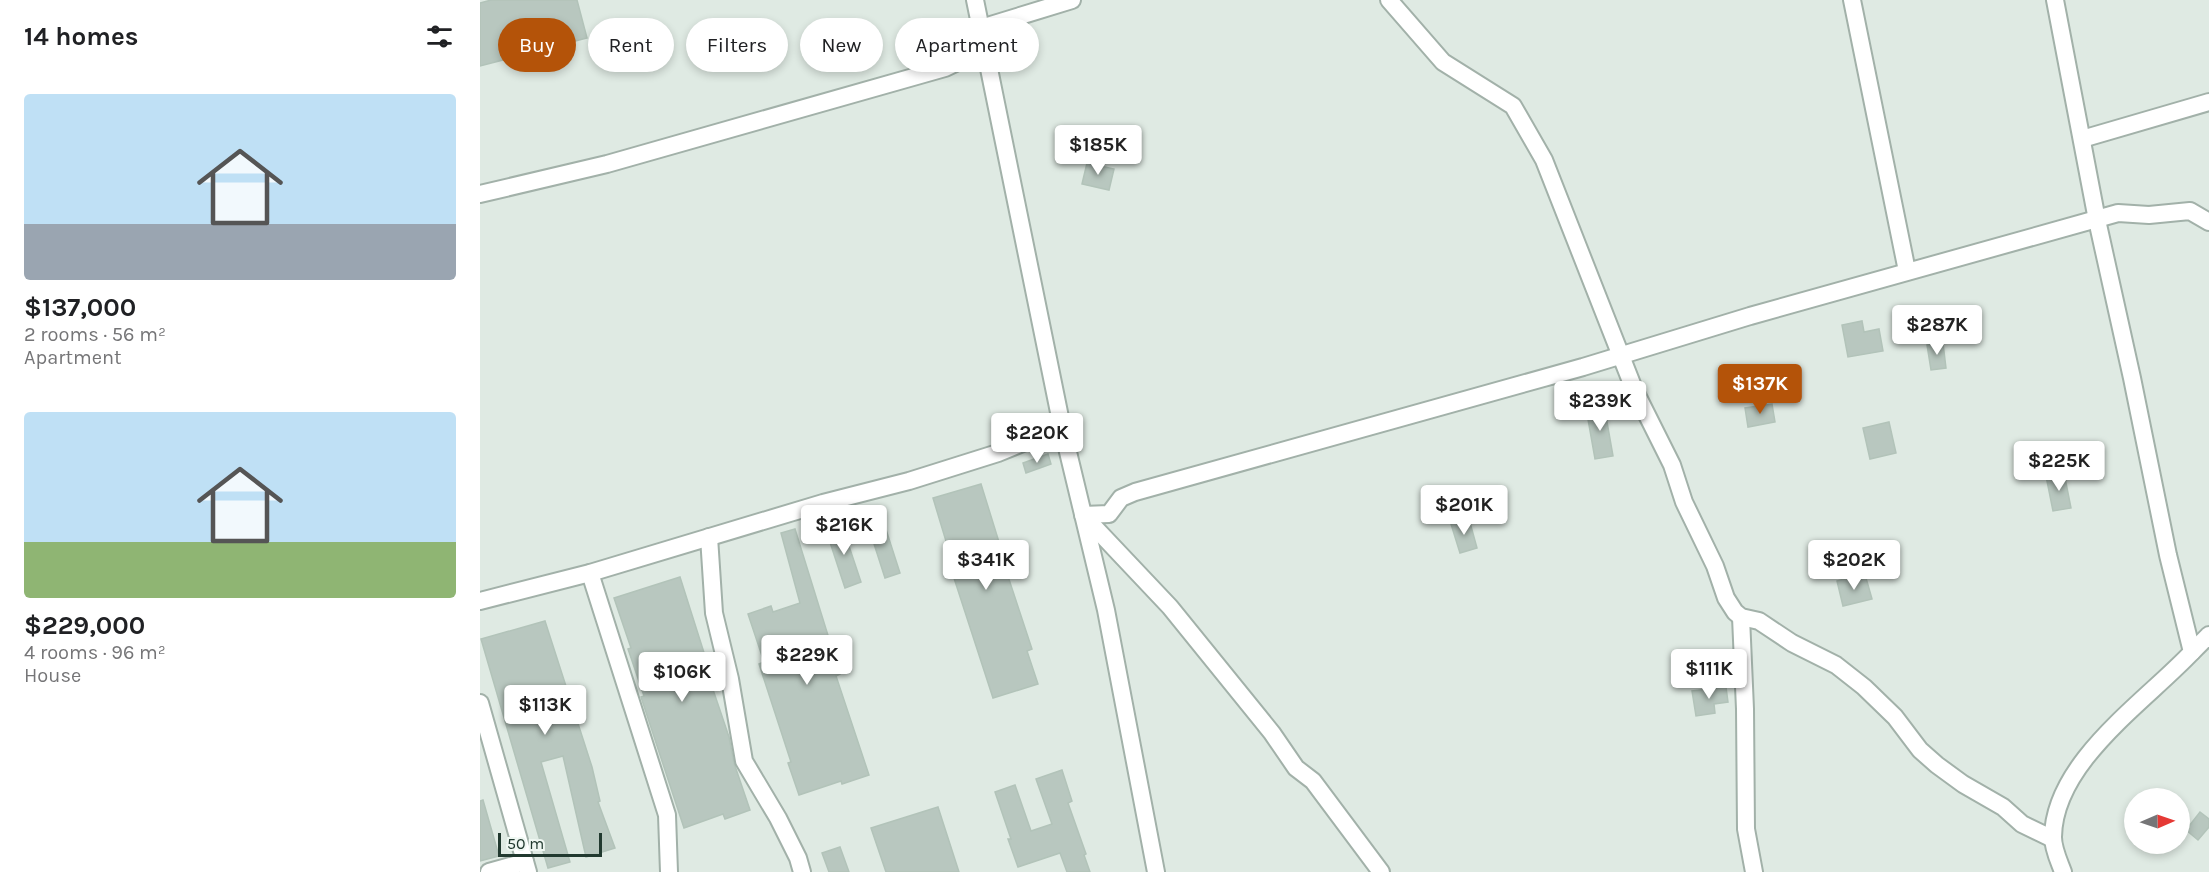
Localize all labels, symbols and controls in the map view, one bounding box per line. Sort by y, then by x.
chip: Buy [498,18,576,72]
chip: Rent [588,18,674,72]
chip: Filters [686,18,788,72]
chip: New [800,18,883,72]
chip: Apartment [895,18,1039,72]
icon: filters [423,20,456,53]
text: 14 homes [24,21,138,52]
pin: $185K [1056,125,1140,176]
icon: home [186,133,294,241]
text: $185K [1069,133,1127,156]
text: $137,000 [24,292,136,323]
pin: $287K [1895,305,1979,356]
text: $287K [1906,313,1968,336]
text: 2 rooms · 56 m² [24,323,166,346]
text: Apartment [24,346,122,369]
pin: $137K [1718,364,1802,415]
text: $137K [1732,372,1788,395]
pin: $239K [1558,381,1642,432]
text: $239K [1568,389,1632,412]
pin: $220K [995,413,1079,464]
text: $220K [1005,421,1069,444]
pin: $225K [2017,441,2101,492]
text: $225K [2028,449,2090,472]
icon: home [186,451,294,559]
pin: $201K [1422,485,1506,536]
text: $201K [1435,493,1493,516]
pin: $216K [802,505,886,556]
text: $216K [815,513,873,536]
pin: $341K [944,540,1028,591]
pin: $202K [1812,540,1896,591]
text: $341K [957,548,1015,571]
text: $202K [1822,548,1886,571]
text: $229,000 [24,610,145,641]
pin: $229K [765,635,849,686]
text: 4 rooms · 96 m² [24,641,166,664]
text: $229K [775,643,839,666]
pin: $111K [1667,649,1751,700]
pin: $106K [640,652,724,703]
text: $111K [1685,657,1733,680]
text: $106K [653,660,711,683]
text: House [24,664,81,687]
pin: $113K [503,685,587,736]
text: $113K [518,693,572,716]
north arrow [2124,788,2190,854]
map controls [2124,788,2190,854]
scale bar [498,830,602,858]
text: 50 m [507,834,544,853]

